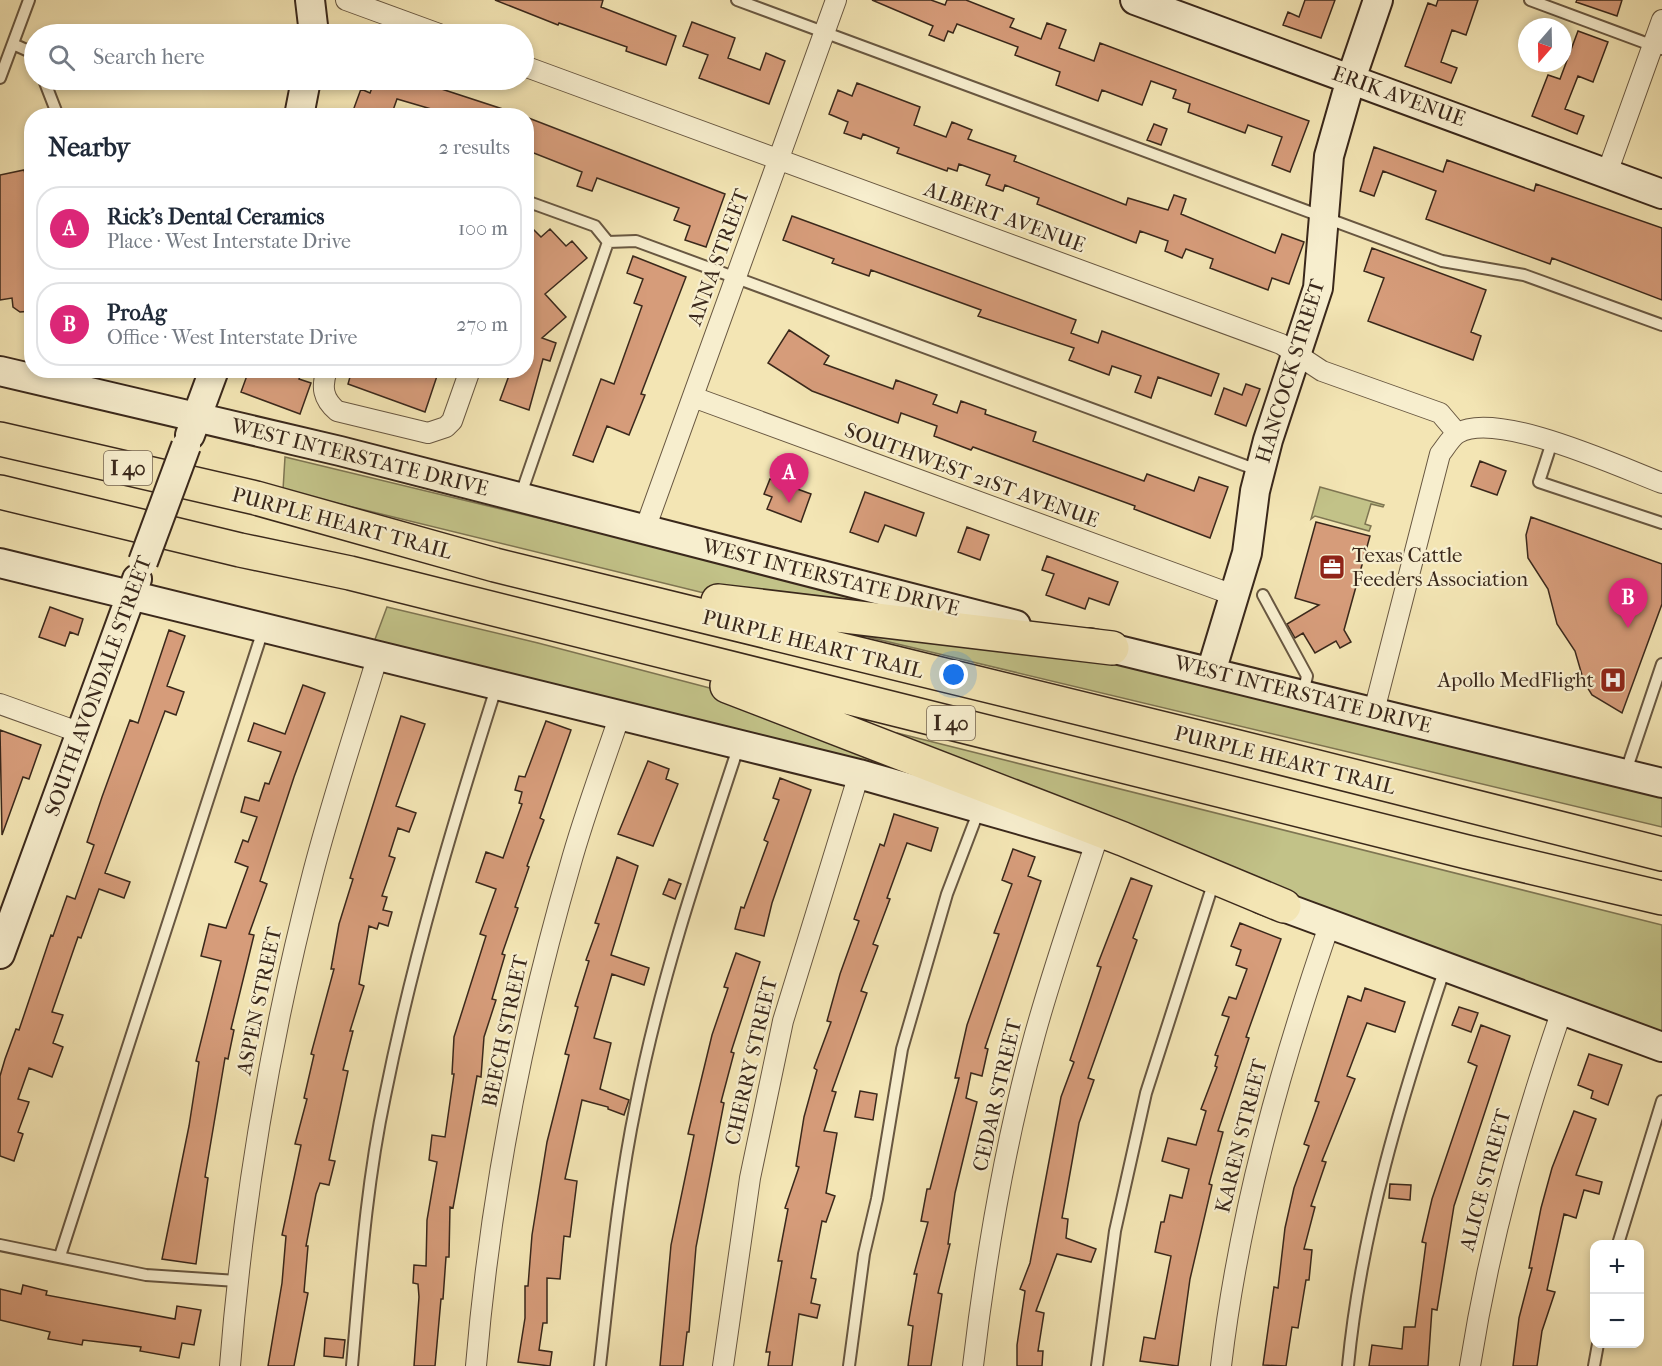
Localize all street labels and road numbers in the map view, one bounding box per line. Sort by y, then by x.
street label: ERIK AVENUE [1329,61,1469,131]
street label: ALBERT AVENUE [920,176,1089,257]
street label: ANNA STREET [682,185,754,329]
street label: HANCOCK STREET [1251,276,1330,466]
street label: WEST INTERSTATE DRIVE [228,413,491,501]
street label: SOUTHWEST 21ST AVENUE [842,418,1103,532]
road number: I 40 [104,451,152,485]
street label: PURPLE HEART TRAIL [229,482,455,564]
street label: WEST INTERSTATE DRIVE [699,533,962,621]
street label: SOUTH AVONDALE STREET [40,552,157,820]
street label: PURPLE HEART TRAIL [700,605,926,683]
street label: WEST INTERSTATE DRIVE [1171,650,1434,738]
road number: I 40 [927,706,975,740]
street label: PURPLE HEART TRAIL [1172,721,1398,799]
street label: ASPEN STREET [231,924,287,1078]
street label: BEECH STREET [477,952,533,1109]
street label: CHERRY STREET [720,974,782,1147]
street label: CEDAR STREET [968,1016,1026,1174]
street label: KAREN STREET [1210,1056,1272,1215]
street label: ALICE STREET [1454,1106,1516,1254]

